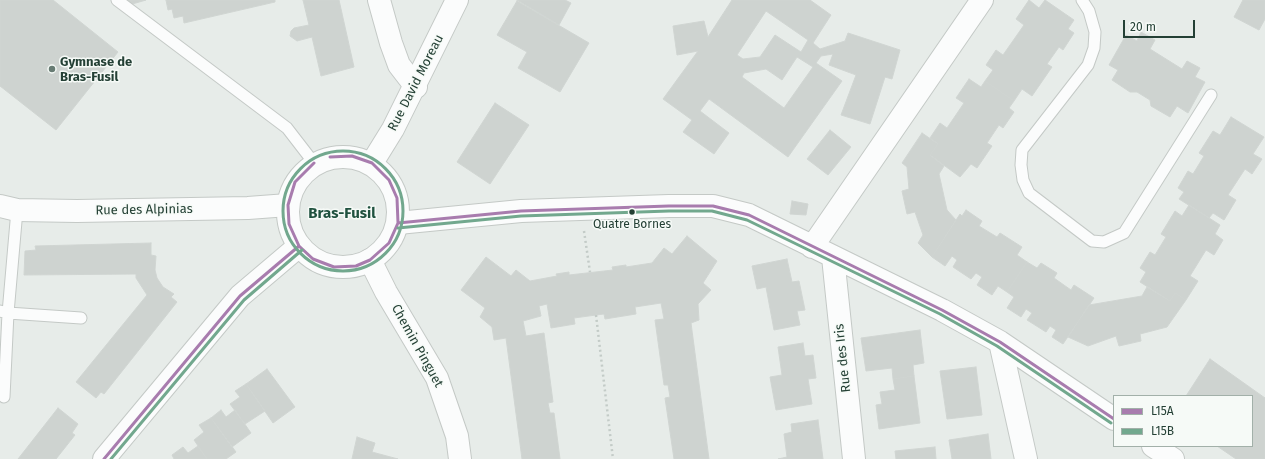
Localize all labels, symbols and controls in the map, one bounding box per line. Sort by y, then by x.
scale bar [1125,12,1197,38]
text: 20 m [1130,20,1156,34]
street label: Rue David Moreau [385,32,447,134]
place label: Gymnase de Bras-Fusil [60,54,132,85]
marker: Gymnase de Bras-Fusil [47,64,57,74]
street label: Rue des Alpinias [95,201,193,219]
district label: Bras-Fusil [308,205,376,223]
marker: Quatre Bornes [627,207,637,217]
place label: Quatre Bornes [593,218,671,232]
street label: Chemin Pinguet [388,302,446,390]
street label: Rue des Iris [832,323,854,393]
legend [1113,395,1253,447]
text: L15A [1151,404,1174,418]
text: L15B [1151,424,1174,438]

